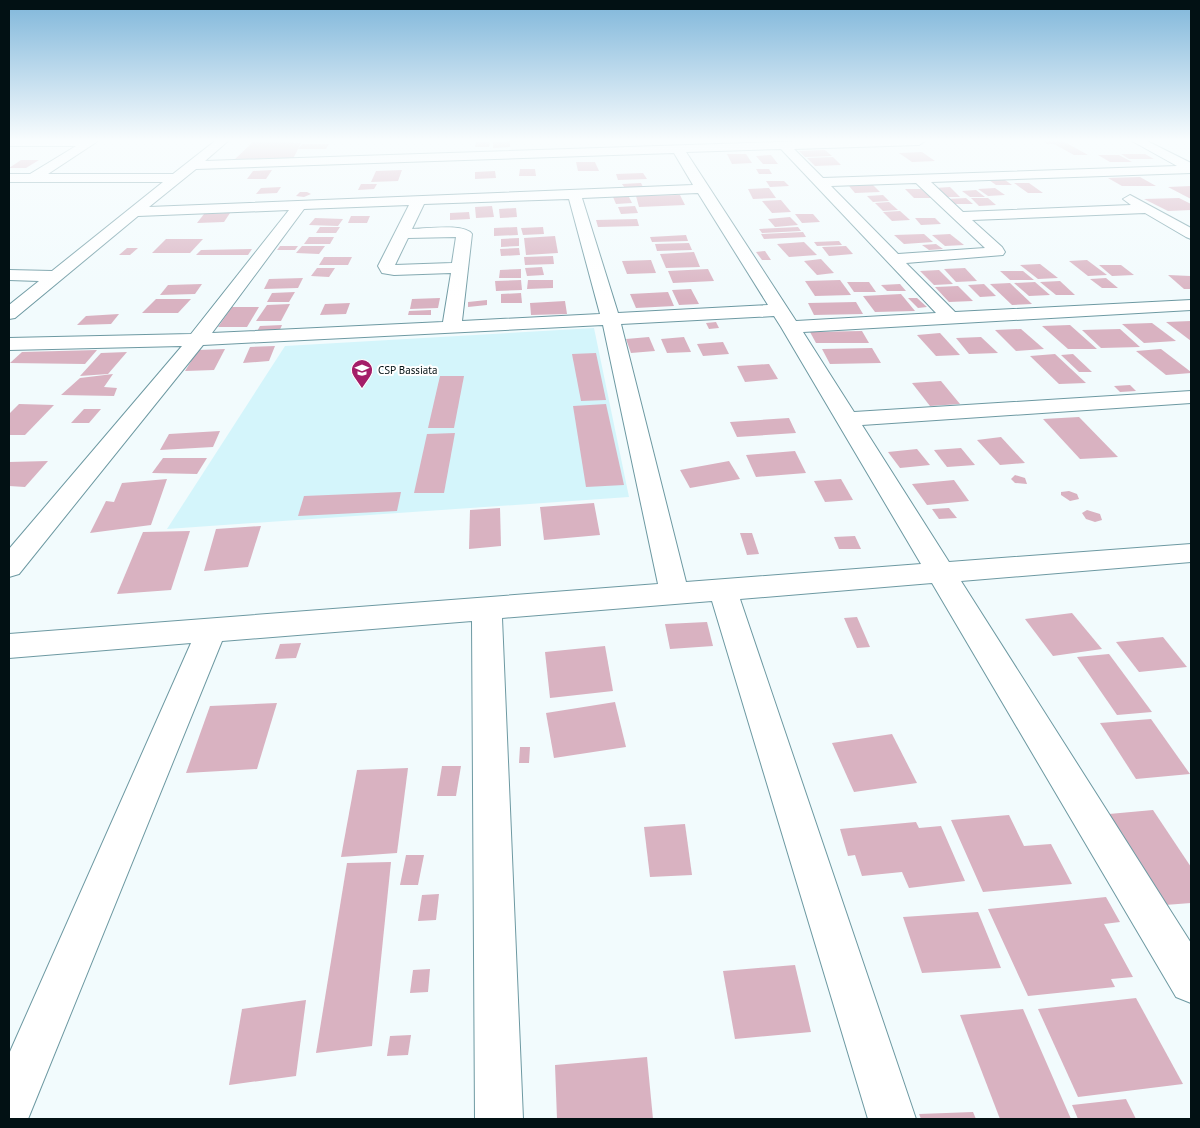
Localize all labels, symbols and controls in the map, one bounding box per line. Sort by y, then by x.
school or university icon: CSP Bassiata [350,358,374,389]
place label: CSP Bassiata [378,363,438,377]

